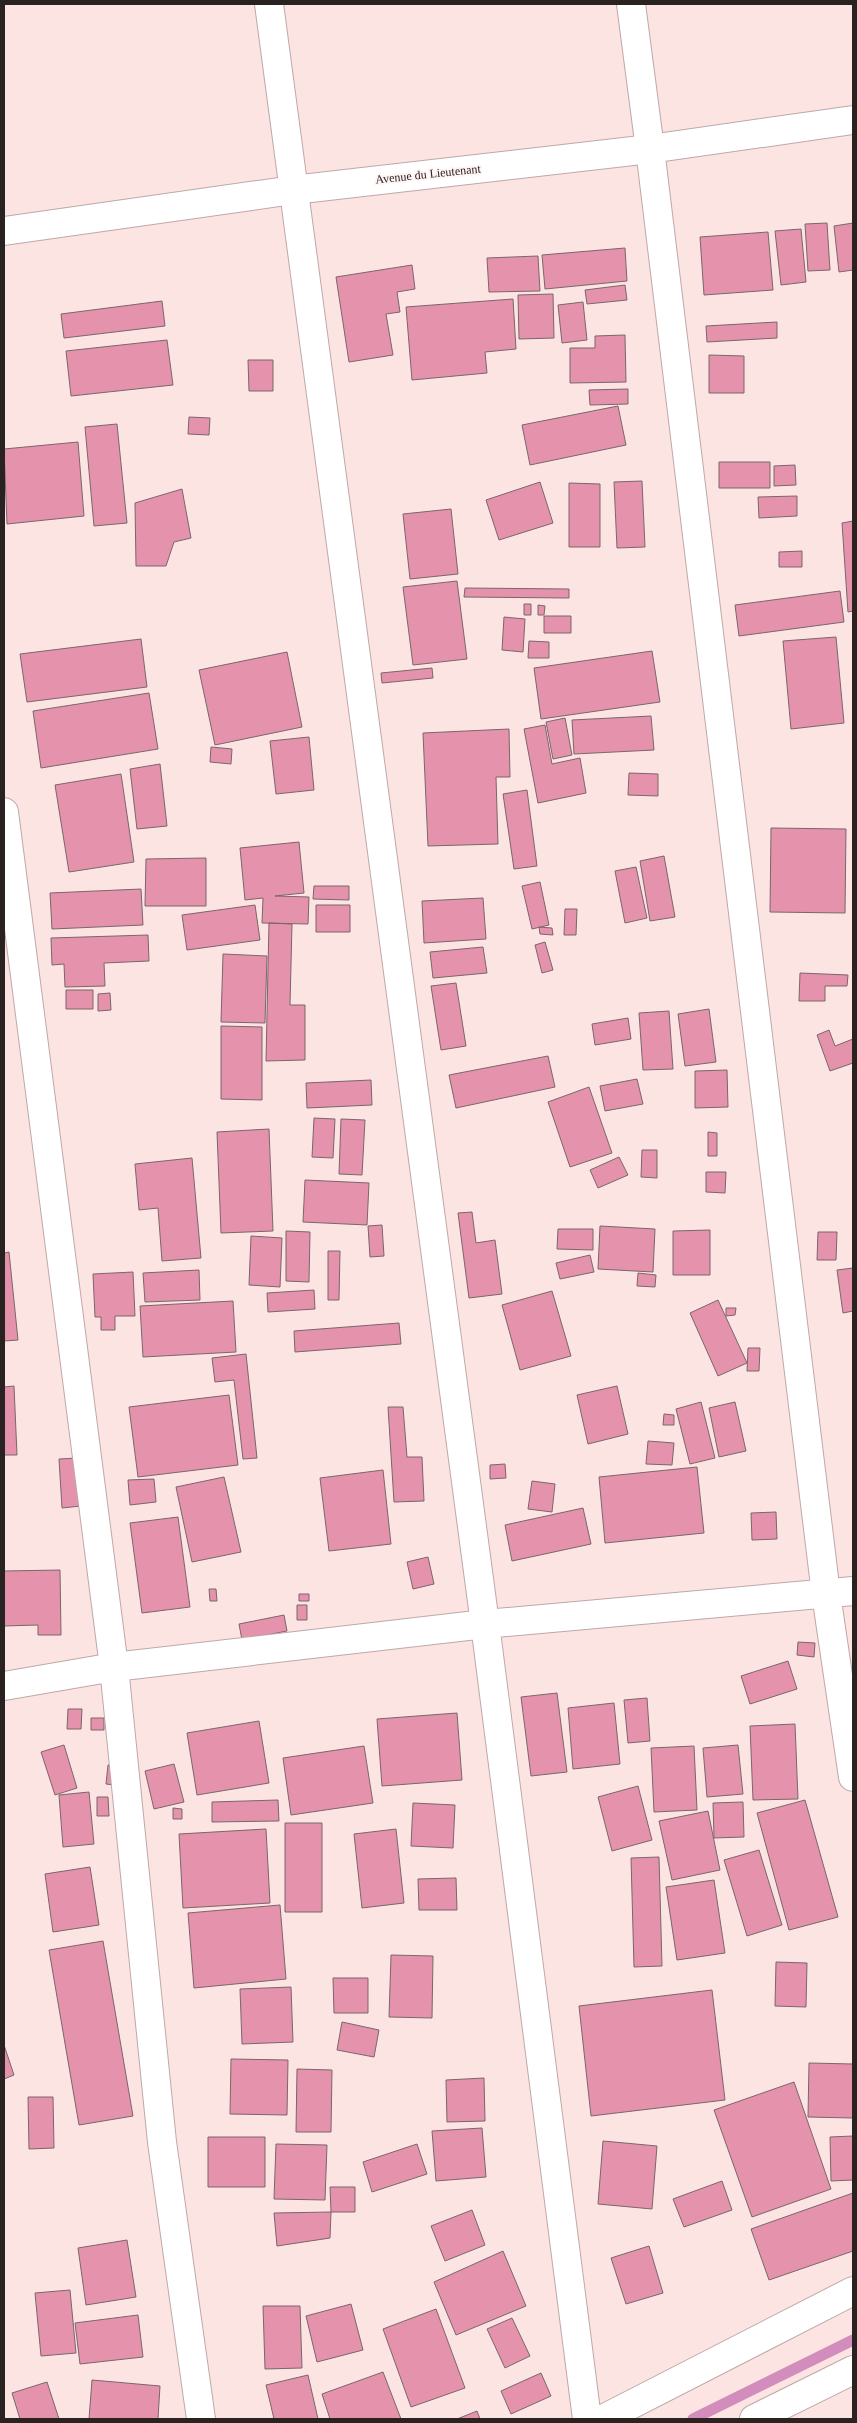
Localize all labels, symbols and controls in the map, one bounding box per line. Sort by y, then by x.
street label: Avenue du Lieutenant [375,161,482,186]

